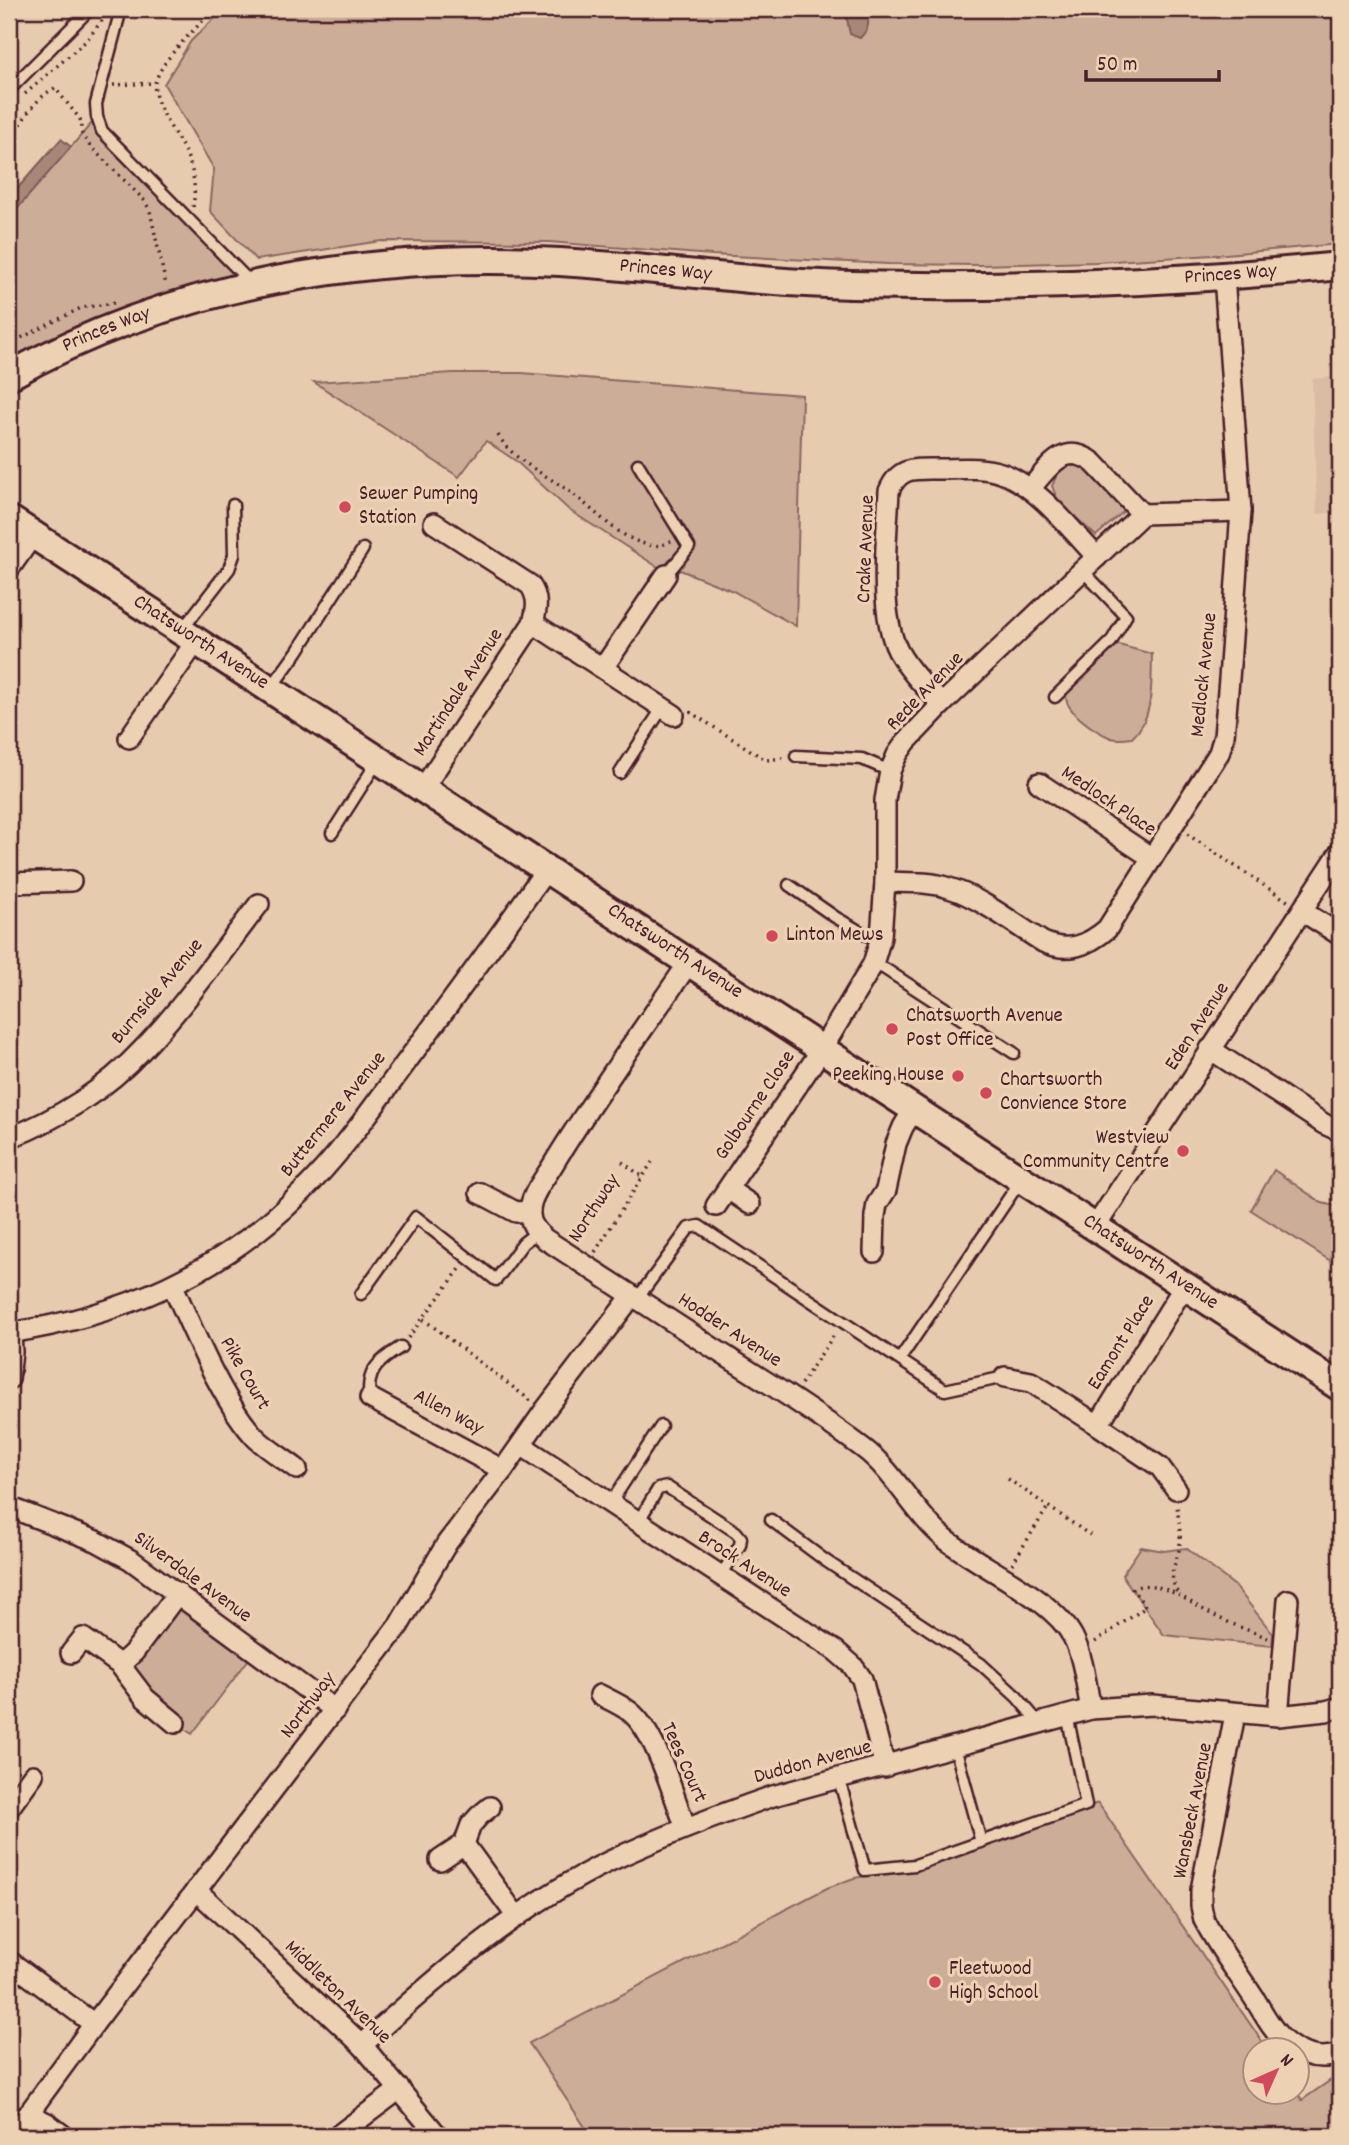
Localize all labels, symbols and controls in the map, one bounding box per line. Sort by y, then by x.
scale bar [1086,38,1220,82]
text: 50 m [1097,51,1137,81]
street label: Princes Way [618,252,713,291]
street label: Princes Way [1183,257,1278,293]
street label: Princes Way [58,299,155,361]
place label: Sewer Pumping Station [359,480,478,534]
street label: Crake Avenue [850,494,884,604]
marker: Sewer Pumping Station [337,499,353,515]
street label: Chatsworth Avenue [126,588,274,698]
street label: Medlock Avenue [1184,611,1226,739]
street label: Martindale Avenue [406,623,512,763]
street label: Rede Avenue [880,645,972,739]
street label: Medlock Place [1054,759,1162,845]
street label: Chatsworth Avenue [601,896,749,1007]
place label: Linton Mews [786,921,884,951]
marker: Linton Mews [764,928,780,944]
street label: Burnside Avenue [105,932,211,1052]
street label: Eden Avenue [1158,977,1238,1077]
place label: Chatsworth Avenue Post Office [906,1002,1063,1056]
marker: Chatsworth Avenue Post Office [884,1021,900,1037]
street label: Golbourne Close [708,1045,804,1167]
street label: Buttermere Avenue [274,1046,394,1184]
place label: Peeking House [833,1061,944,1091]
place label: Chartsworth Convience Store [1000,1066,1127,1120]
marker: Peeking House [950,1068,966,1084]
marker: Chartsworth Convience Store [978,1085,994,1101]
place label: Westview Community Centre [1023,1124,1169,1178]
marker: Westview Community Centre [1175,1143,1191,1159]
street label: Northway [562,1168,629,1249]
street label: Chatsworth Avenue [1076,1207,1224,1318]
street label: Hodder Avenue [671,1286,787,1376]
street label: Eamont Place [1081,1289,1163,1397]
street label: Pike Court [211,1332,277,1417]
street label: Allen Way [408,1382,489,1444]
street label: Brock Avenue [691,1523,797,1607]
street label: Silverdale Avenue [127,1525,257,1631]
street label: Northway [274,1666,344,1746]
street label: Tees Court [652,1718,714,1808]
street label: Duddon Avenue [751,1733,875,1793]
street label: Wansbeck Avenue [1166,1740,1222,1882]
street label: Middleton Avenue [277,1934,397,2052]
place label: Fleetwood High School [949,1955,1038,2009]
marker: Fleetwood High School [927,1974,943,1990]
north arrow [1240,2036,1310,2106]
text: N [1273,2049,1298,2074]

